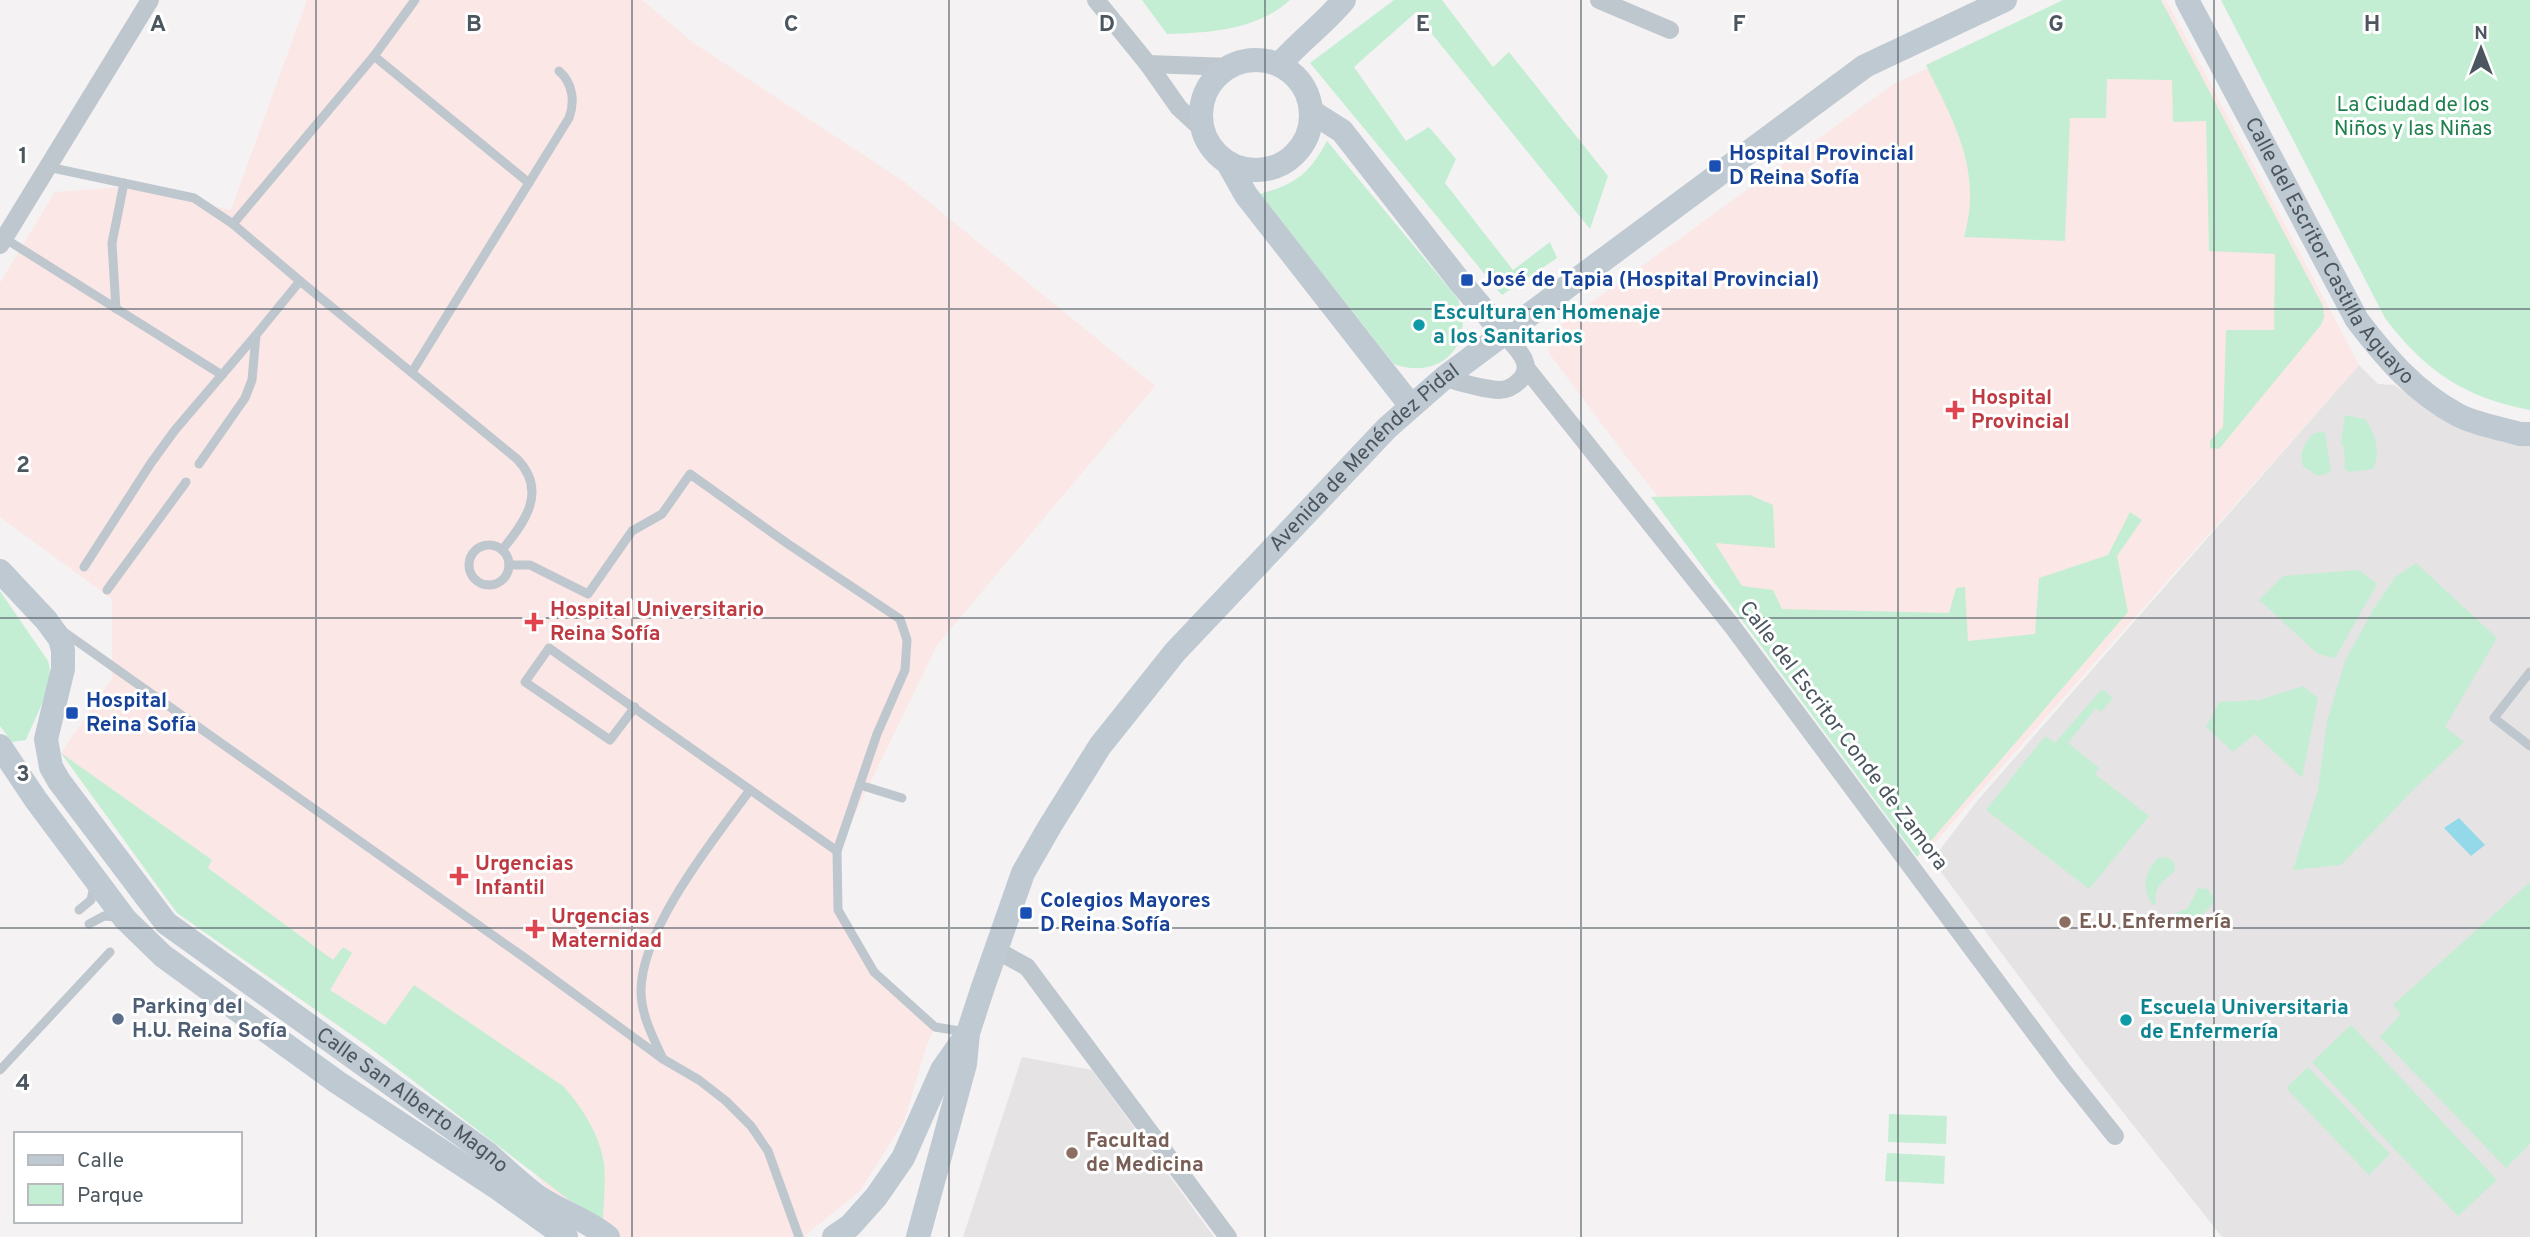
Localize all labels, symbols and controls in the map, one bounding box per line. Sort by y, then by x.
text: A [150,11,166,40]
text: B [466,11,482,40]
text: C [784,11,798,40]
text: D [1099,11,1115,40]
text: E [1416,11,1430,40]
text: F [1732,11,1746,40]
text: G [2048,11,2064,40]
text: H [2364,11,2380,40]
north arrow [2446,14,2516,84]
text: N [2474,22,2488,46]
park label: La Ciudad de los Niños y las Niñas [2334,92,2492,143]
street label: Calle del Escritor Castilla Aguayo [2238,113,2420,391]
place label: Hospital Provincial D Reina Sofía [1729,141,1914,192]
text: 1 [18,143,28,172]
marker: Hospital Provincial D Reina Sofía [1707,158,1723,174]
place label: José de Tapia (Hospital Provincial) [1481,267,1819,294]
marker: José de Tapia (Hospital Provincial) [1459,272,1475,288]
place label: Escultura en Homenaje a los Sanitarios [1433,300,1660,351]
marker: Escultura en Homenaje a los Sanitarios [1411,317,1427,333]
street label: Avenida de Menéndez Pidal [1263,357,1465,558]
place label: Hospital Provincial [1971,385,2070,436]
marker: Hospital Provincial [1945,400,1965,420]
text: 2 [16,452,30,481]
street label: Calle del Escritor Conde de Zamora [1733,596,1953,876]
place label: Hospital Universitario Reina Sofía [550,597,764,648]
marker: Hospital Universitario Reina Sofía [524,612,544,632]
place label: Hospital Reina Sofía [86,688,196,739]
marker: Hospital Reina Sofía [64,705,80,721]
text: 3 [16,761,30,790]
place label: Urgencias Infantil [475,851,574,902]
marker: Urgencias Infantil [449,866,469,886]
place label: Colegios Mayores D Reina Sofía [1040,888,1211,939]
place label: Urgencias Maternidad [551,904,662,955]
marker: Colegios Mayores D Reina Sofía [1018,905,1034,921]
place label: E.U. Enfermería [2079,909,2231,936]
marker: E.U. Enfermería [2057,914,2073,930]
marker: Urgencias Maternidad [525,919,545,939]
place label: Parking del H.U. Reina Sofía [132,994,287,1045]
place label: Escuela Universitaria de Enfermería [2140,995,2349,1046]
marker: Parking del H.U. Reina Sofía [110,1011,126,1027]
marker: Escuela Universitaria de Enfermería [2118,1012,2134,1028]
street label: Calle San Alberto Magno [311,1021,514,1179]
text: 4 [16,1070,30,1099]
place label: Facultad de Medicina [1086,1128,1204,1179]
legend [14,1132,242,1223]
marker: Facultad de Medicina [1064,1145,1080,1161]
text: Calle [77,1148,124,1175]
text: Parque [77,1183,144,1210]

